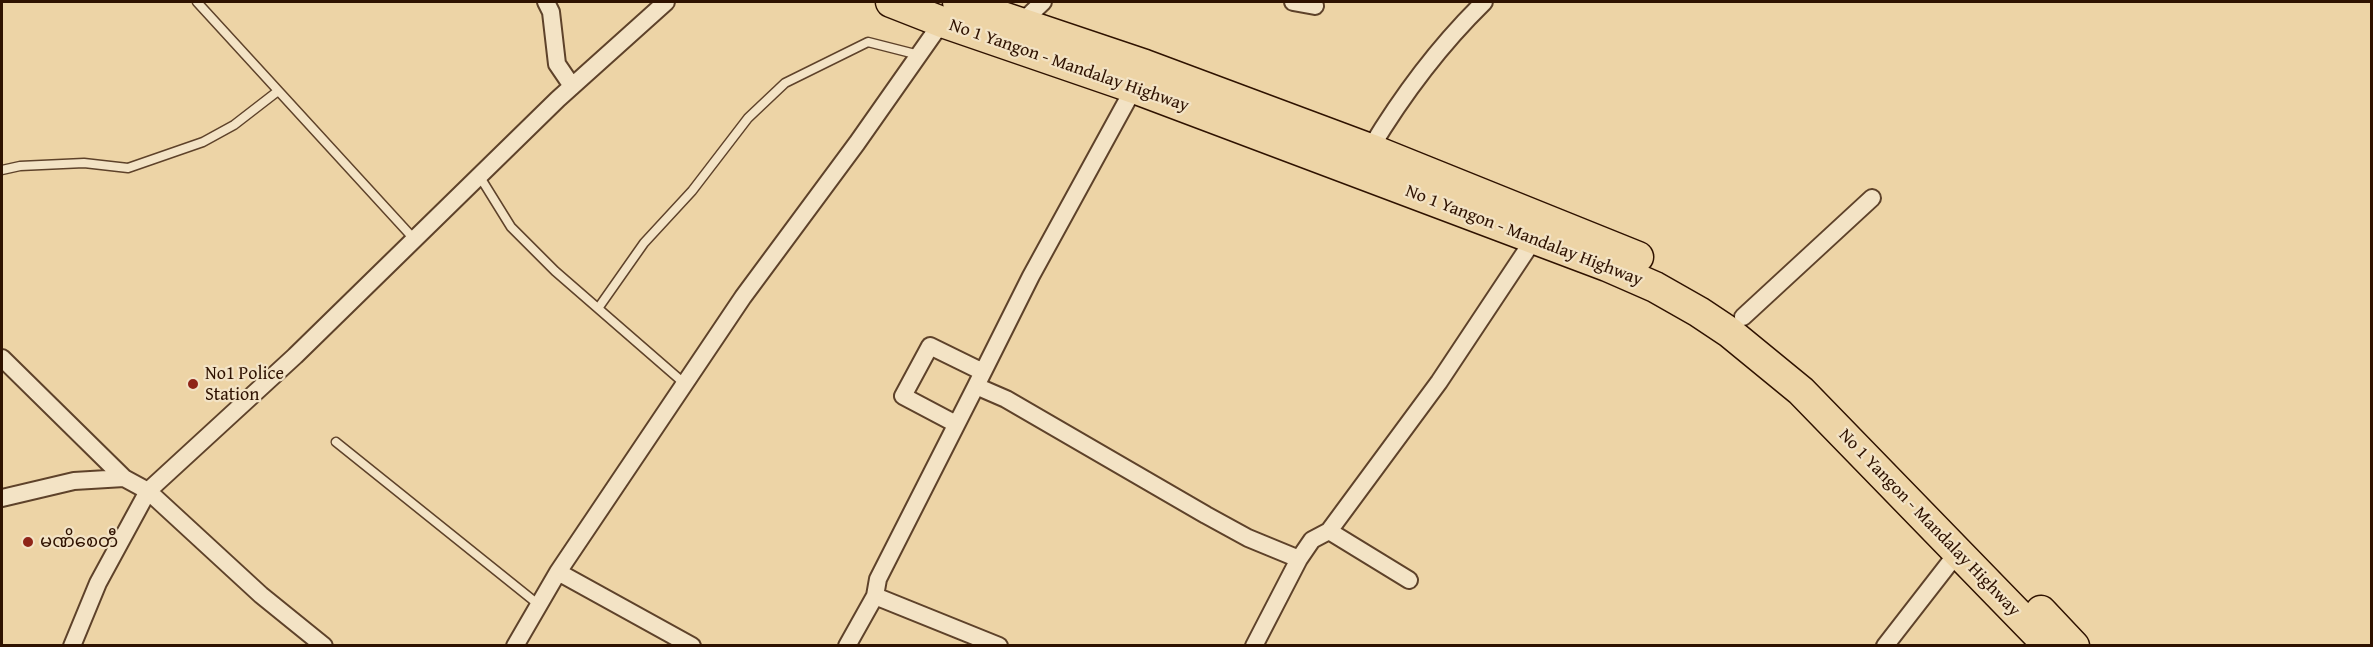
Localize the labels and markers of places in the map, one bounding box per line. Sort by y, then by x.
place label: No1 Police Station [205,363,284,406]
marker: No1 Police Station [186,377,200,391]
place label: မဏိစေတီ [40,531,118,553]
marker: မဏိစေတီ [21,535,35,549]

